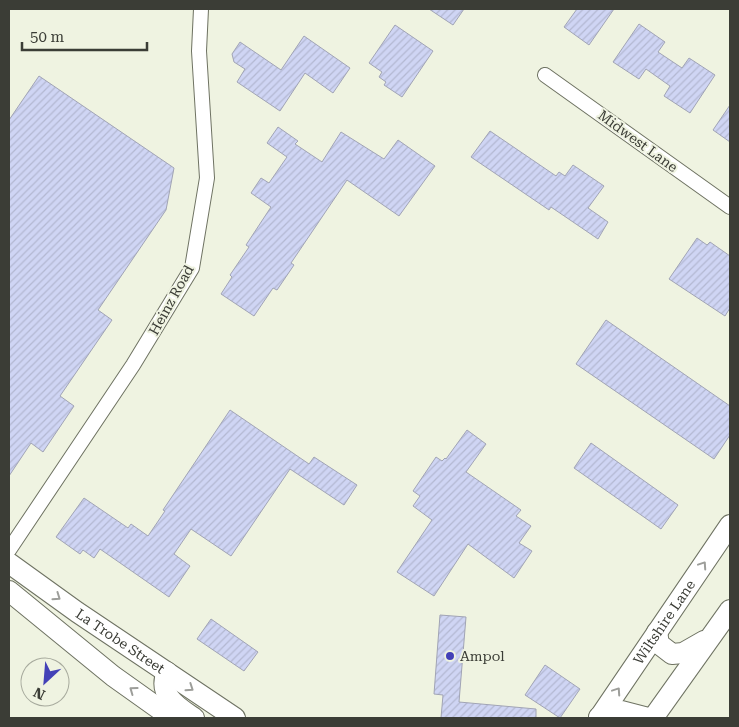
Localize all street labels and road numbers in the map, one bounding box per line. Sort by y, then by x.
street label: Midwest Lane [595,107,681,175]
street label: Heinz Road [145,262,197,338]
street label: Wiltshire Lane [630,577,699,667]
street label: La Trobe Street [73,605,168,677]

